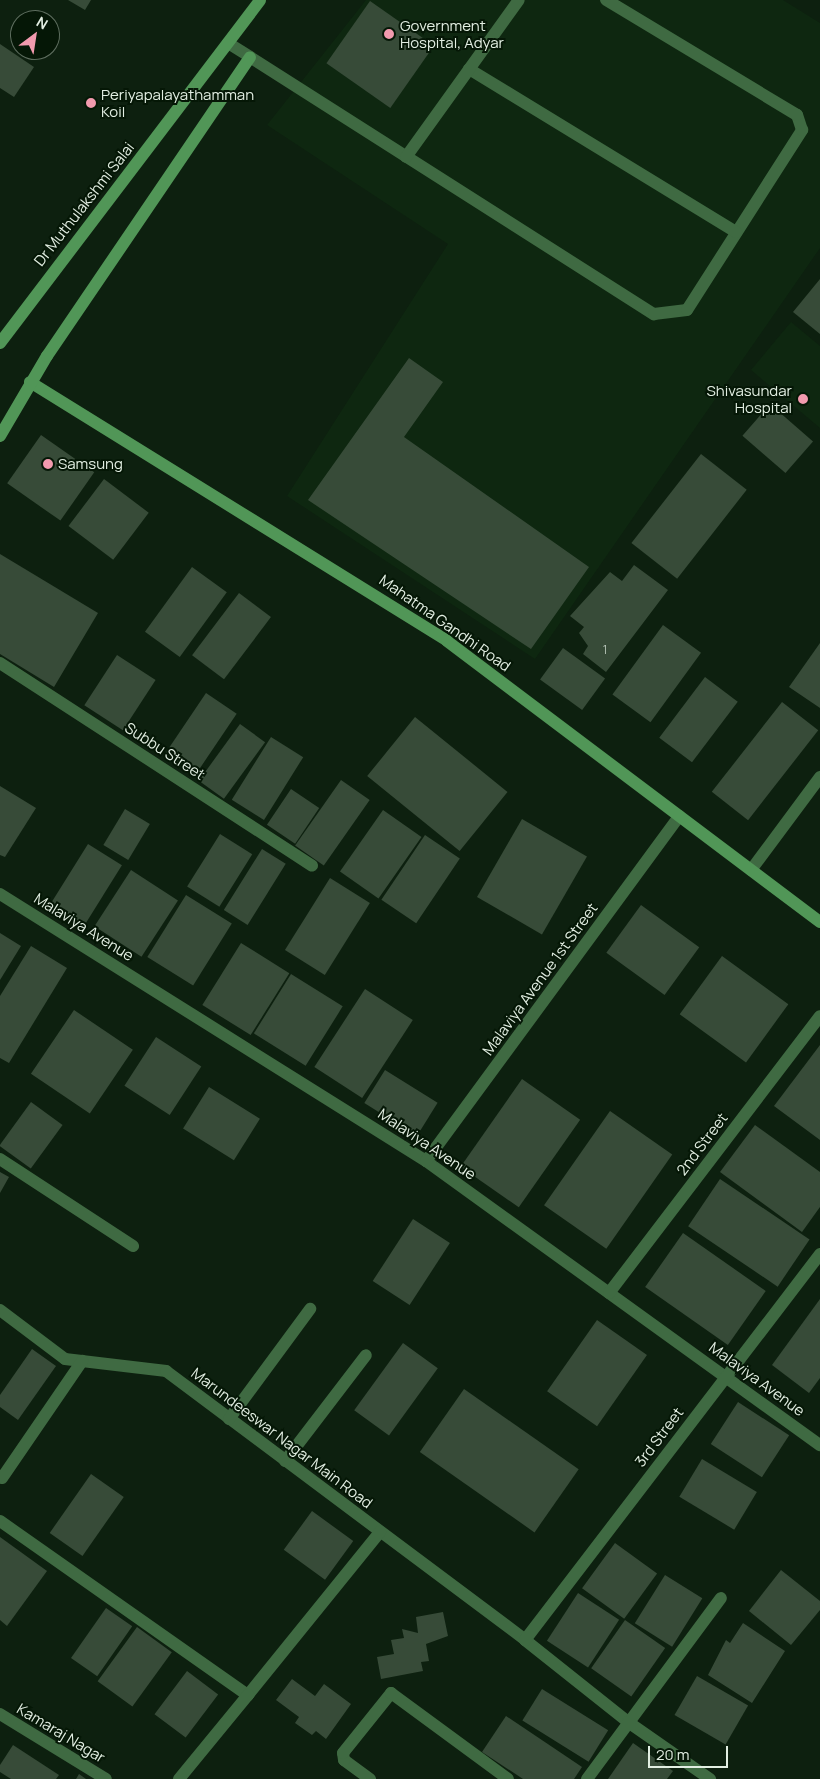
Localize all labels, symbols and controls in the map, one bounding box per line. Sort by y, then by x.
north arrow [10,10,60,60]
text: N [33,12,52,33]
place label: Government Hospital, Adyar [400,16,504,51]
marker: Government Hospital, Adyar [382,27,396,41]
place label: Periyapalayathamman Koil [101,85,254,120]
marker: Periyapalayathamman Koil [85,97,97,109]
street label: Dr Muthulakshmi Salai [30,139,138,269]
place label: Shivasundar Hospital [707,381,792,416]
marker: Shivasundar Hospital [796,392,810,406]
place label: Samsung [58,455,123,473]
marker: Samsung [42,458,54,470]
street label: Mahatma Gandhi Road [376,571,514,675]
house number: 1 [603,643,607,657]
street label: Subbu Street [122,718,208,784]
street label: Malaviya Avenue [31,889,137,965]
street label: Malaviya Avenue 1st Street [479,899,601,1059]
street label: Malaviya Avenue [375,1105,479,1183]
street label: 2nd Street [673,1109,731,1179]
street label: Malaviya Avenue [706,1338,808,1420]
street label: Marundeeswar Nagar Main Road [188,1364,376,1512]
street label: 3rd Street [631,1404,687,1470]
street label: Kamaraj Nagar [14,1700,108,1766]
scale bar [650,1736,730,1768]
text: 20 m [656,1744,689,1765]

